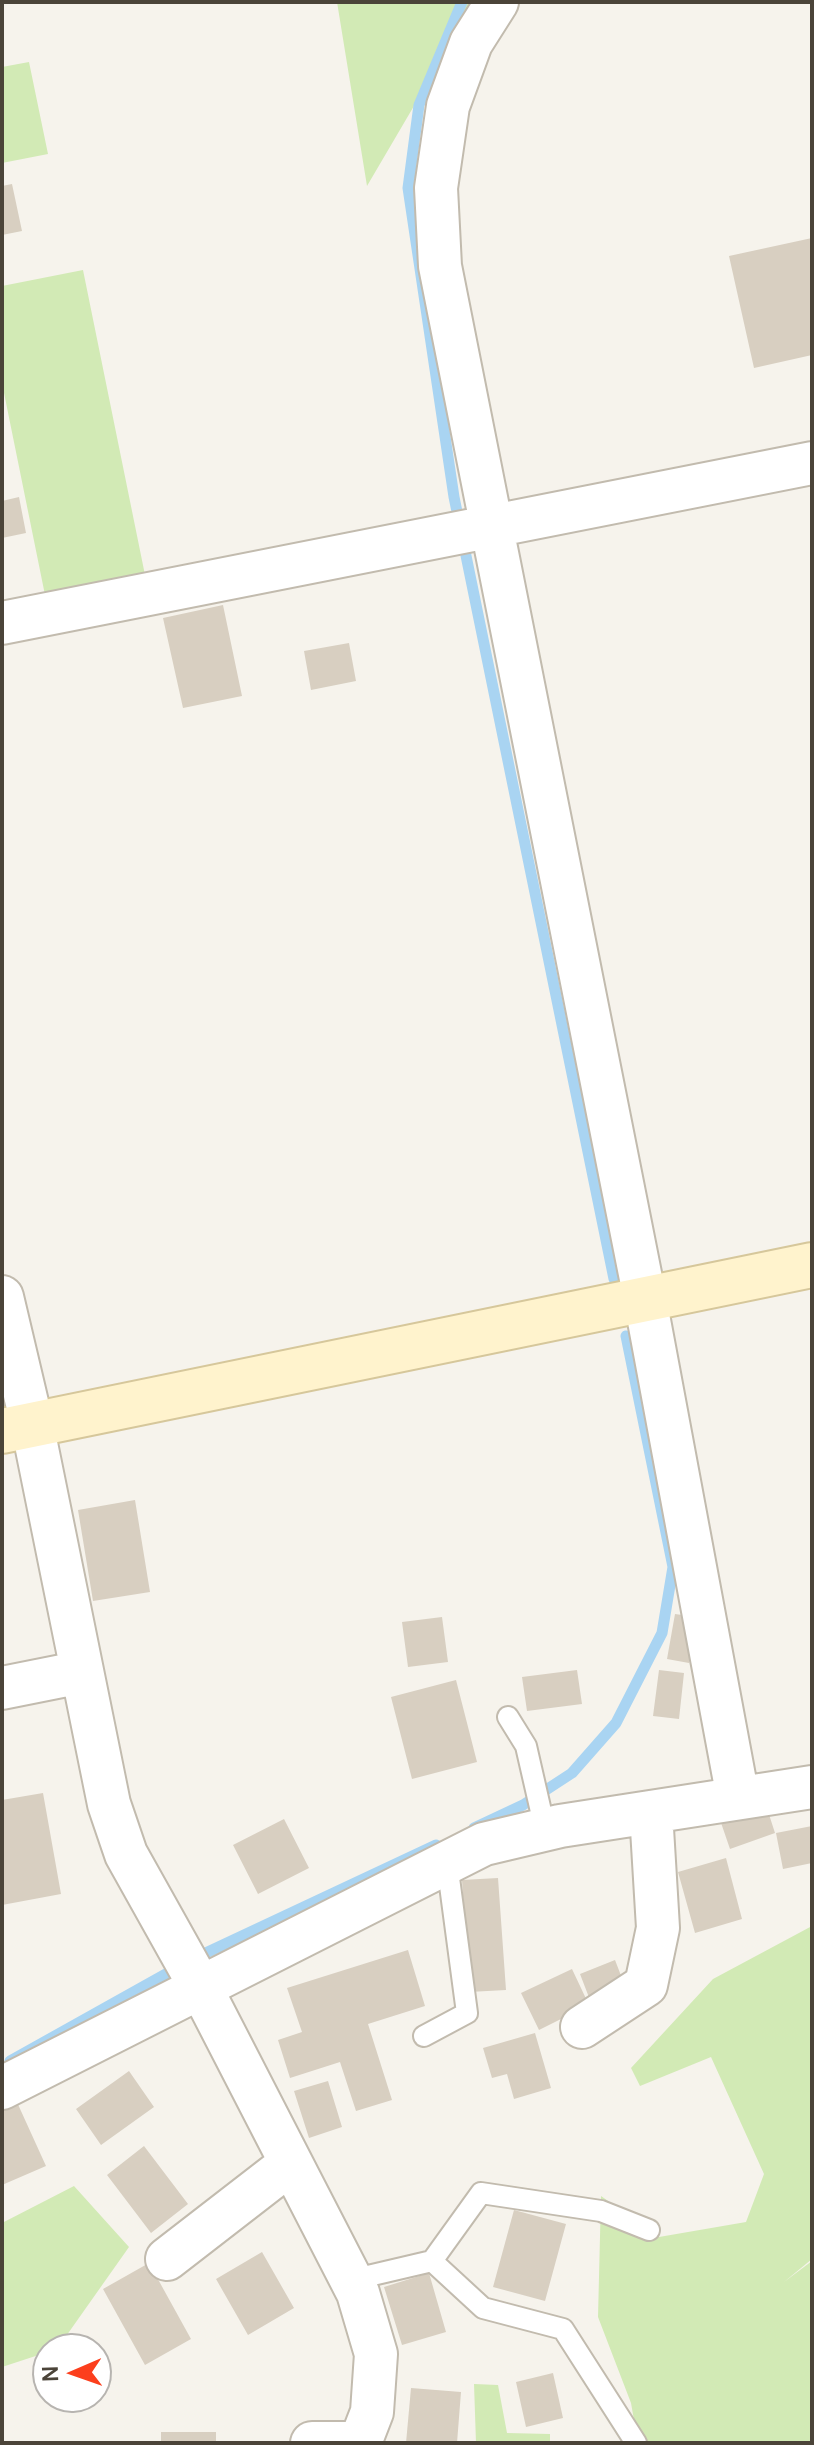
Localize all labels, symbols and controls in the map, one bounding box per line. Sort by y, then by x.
north arrow [32,2333,112,2413]
text: N [35,2365,65,2382]

